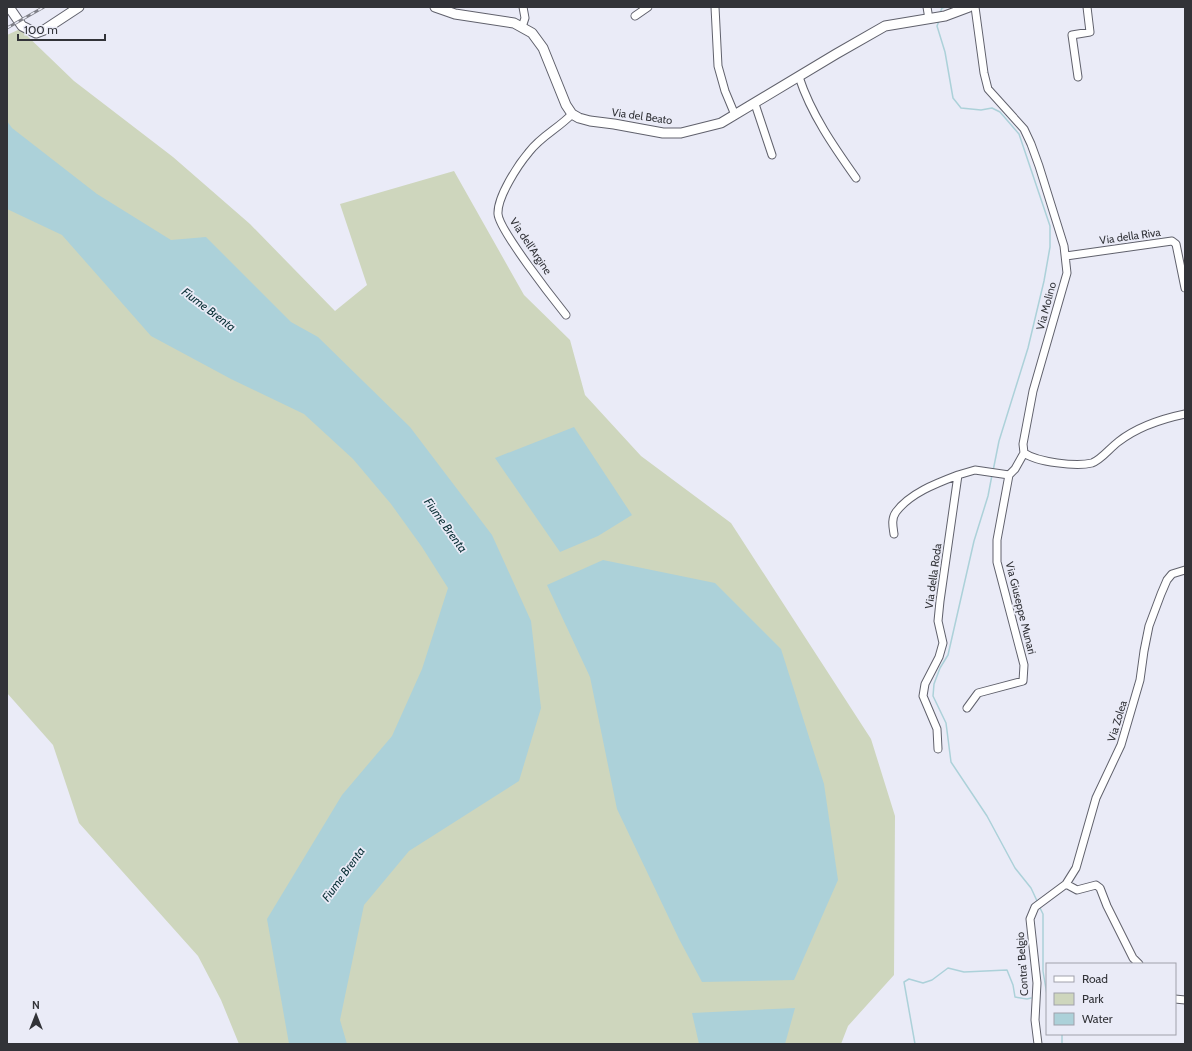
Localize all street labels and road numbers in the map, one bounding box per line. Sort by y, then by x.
street label: Via del Beato [611,105,673,127]
street label: Via dell'Argine [507,215,555,277]
street label: Via della Riva [1099,225,1162,247]
street label: Via Molino [1033,280,1059,332]
street label: Via della Roda [921,542,945,610]
street label: Via Giuseppe Munari [1003,560,1039,656]
street label: Via Zolea [1104,698,1130,743]
street label: Contra' Belgio [1013,932,1031,996]

